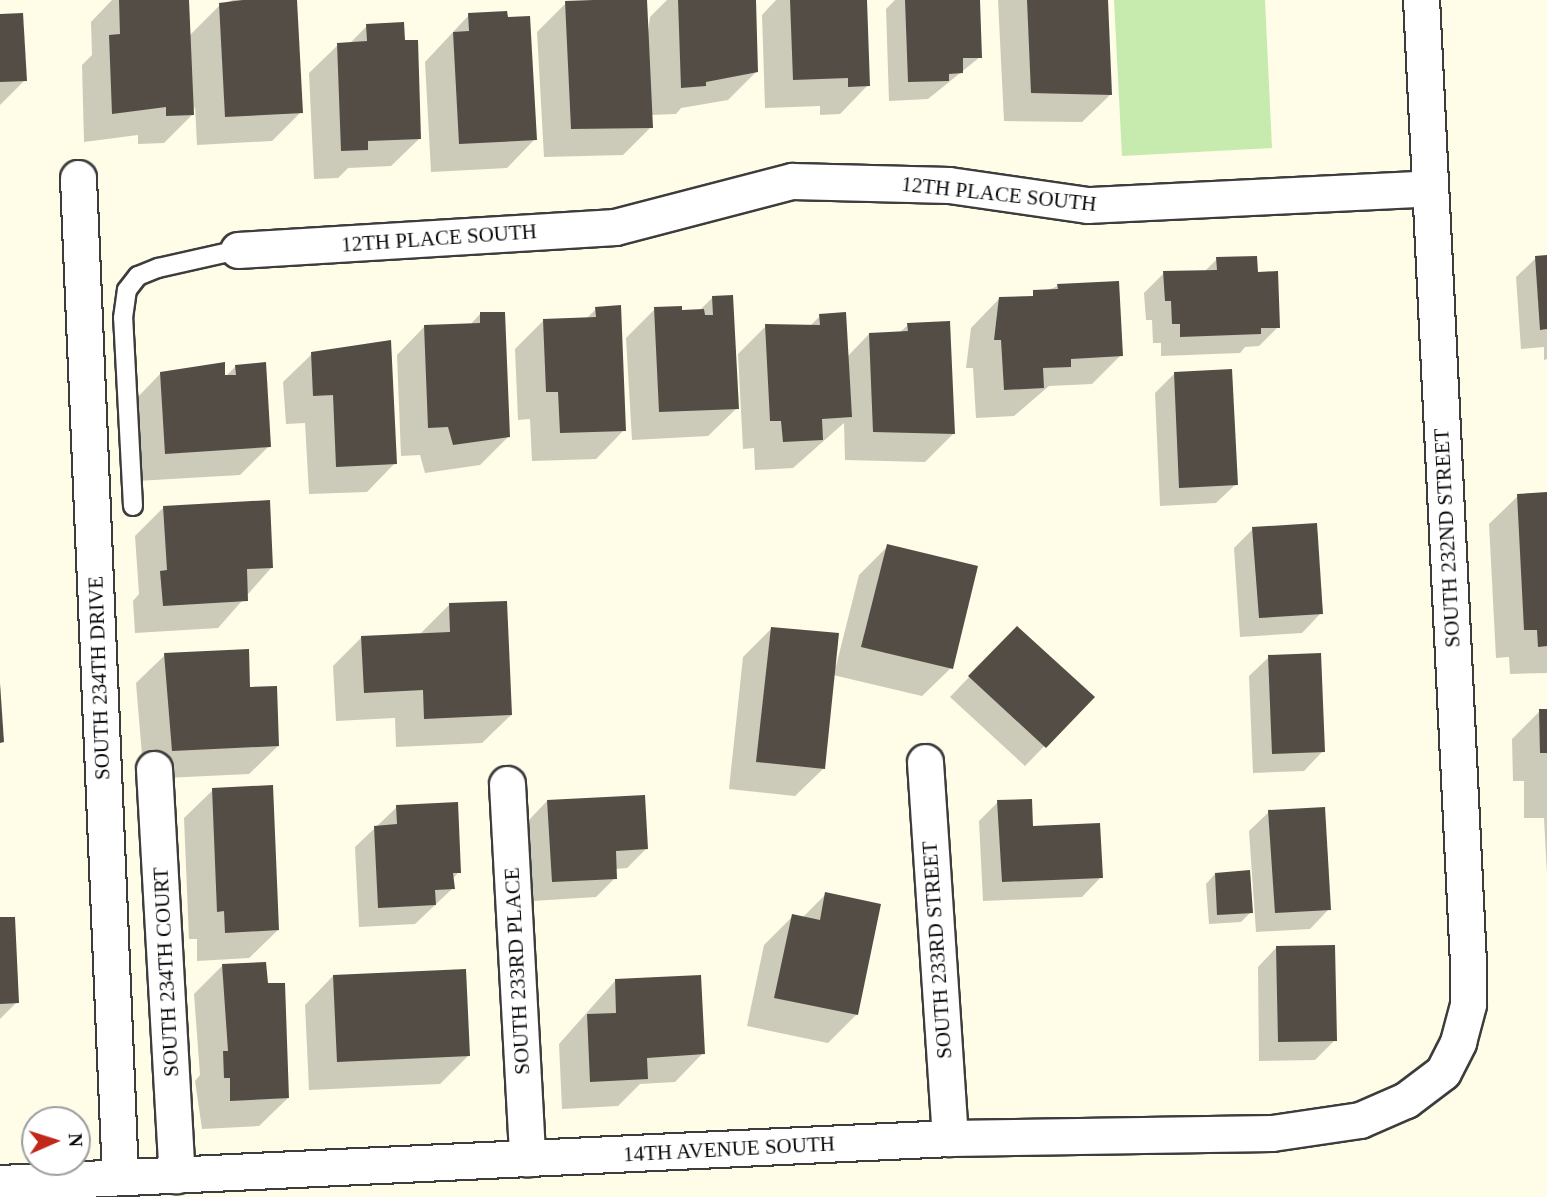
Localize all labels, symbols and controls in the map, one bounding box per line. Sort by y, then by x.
street label: 12TH PLACE SOUTH [900,171,1098,217]
street label: 12TH PLACE SOUTH [340,219,538,257]
street label: SOUTH 232ND STREET [1429,428,1465,648]
street label: SOUTH 234TH DRIVE [83,576,115,780]
street label: SOUTH 233RD STREET [917,840,957,1060]
street label: SOUTH 234TH COURT [148,867,184,1077]
street label: SOUTH 233RD PLACE [499,867,535,1075]
north arrow [21,1106,91,1176]
street label: 14TH AVENUE SOUTH [622,1131,836,1167]
text: N [65,1133,86,1147]

